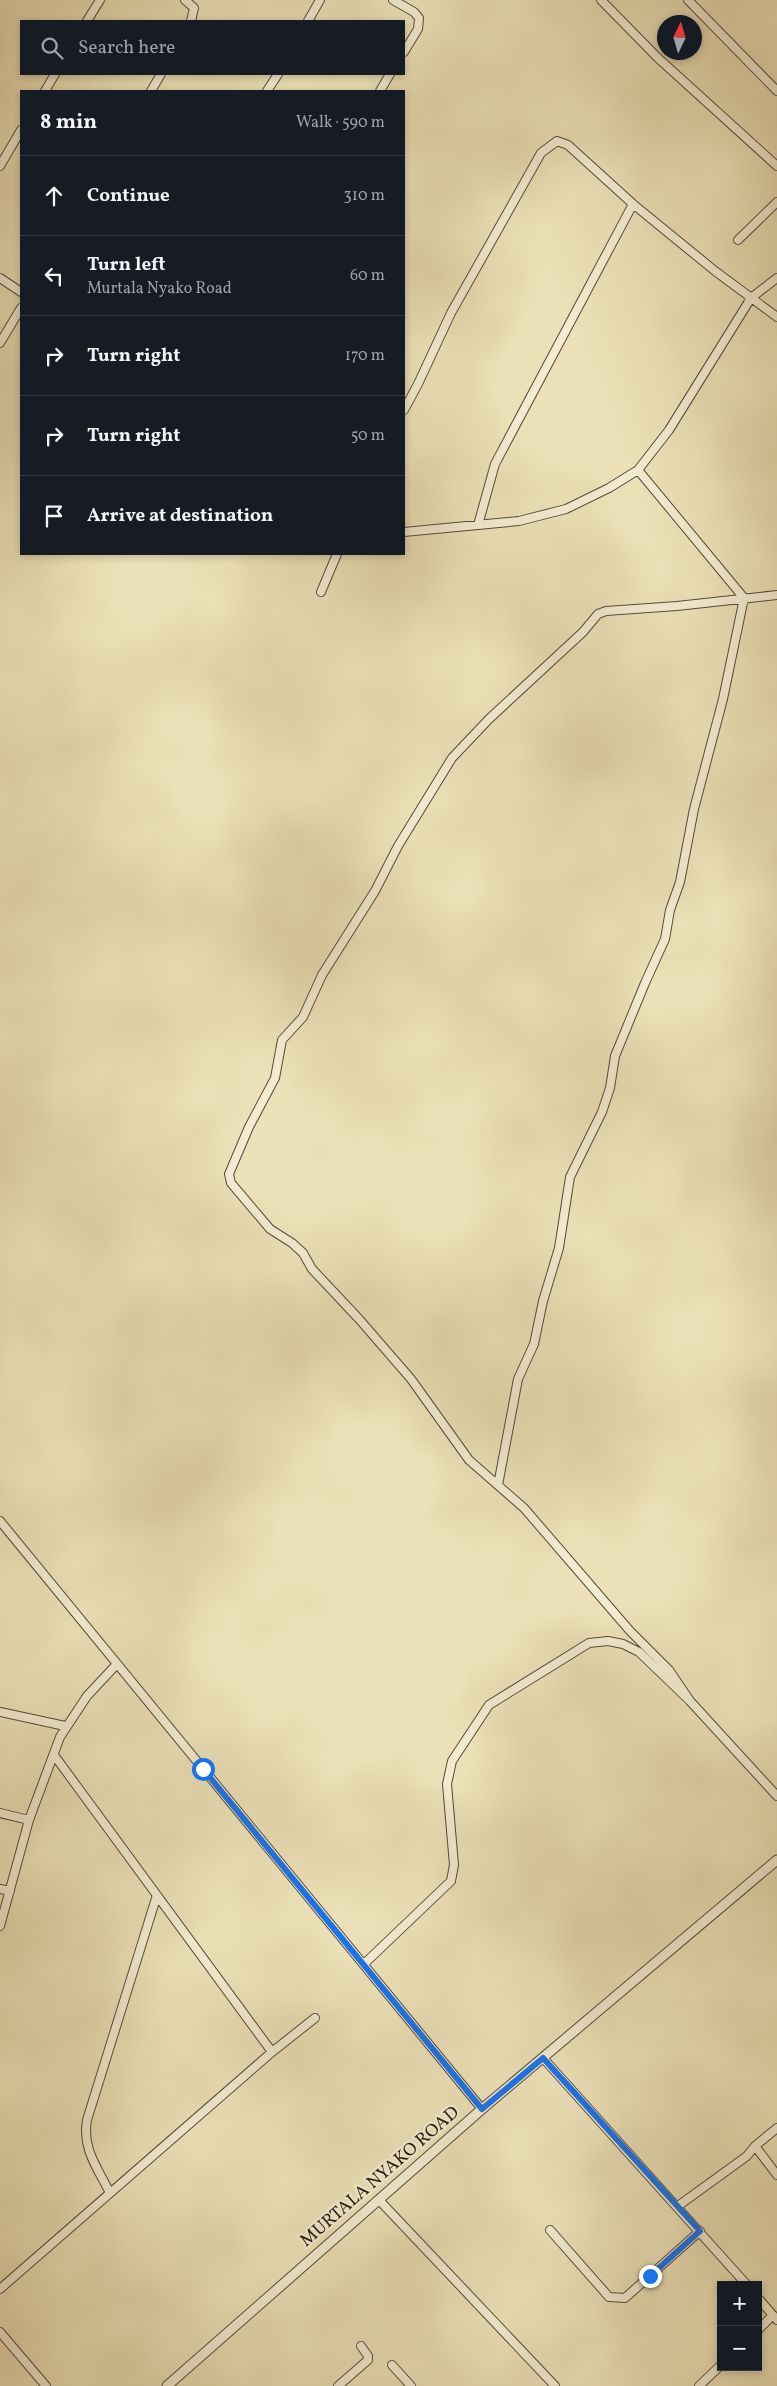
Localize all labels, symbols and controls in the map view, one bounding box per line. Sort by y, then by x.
north arrow [657,15,702,60]
search box [20,20,405,75]
icon: search [38,34,66,62]
text: Search here [78,35,175,61]
text: 8 min [40,108,97,137]
text: Walk · 590 m [296,112,385,134]
icon: ahead [40,182,68,210]
text: Continue [87,183,170,209]
text: 310 m [344,185,385,207]
text: Turn left [87,252,166,278]
icon: left [40,262,68,290]
text: 60 m [350,265,385,287]
text: Murtala Nyako Road [87,278,232,300]
icon: right [40,342,68,370]
text: Turn right [87,343,180,369]
text: 170 m [345,345,385,367]
icon: right [40,422,68,450]
text: Turn right [87,423,180,449]
text: 50 m [351,425,385,447]
icon: arrive [40,502,68,530]
text: Arrive at destination [87,503,273,529]
route start [192,1758,215,1781]
street label: MURTALA NYAKO ROAD [295,2101,465,2253]
route end [639,2265,662,2288]
map controls [717,2281,762,2371]
button: + [717,2281,762,2326]
button: − [717,2326,762,2371]

